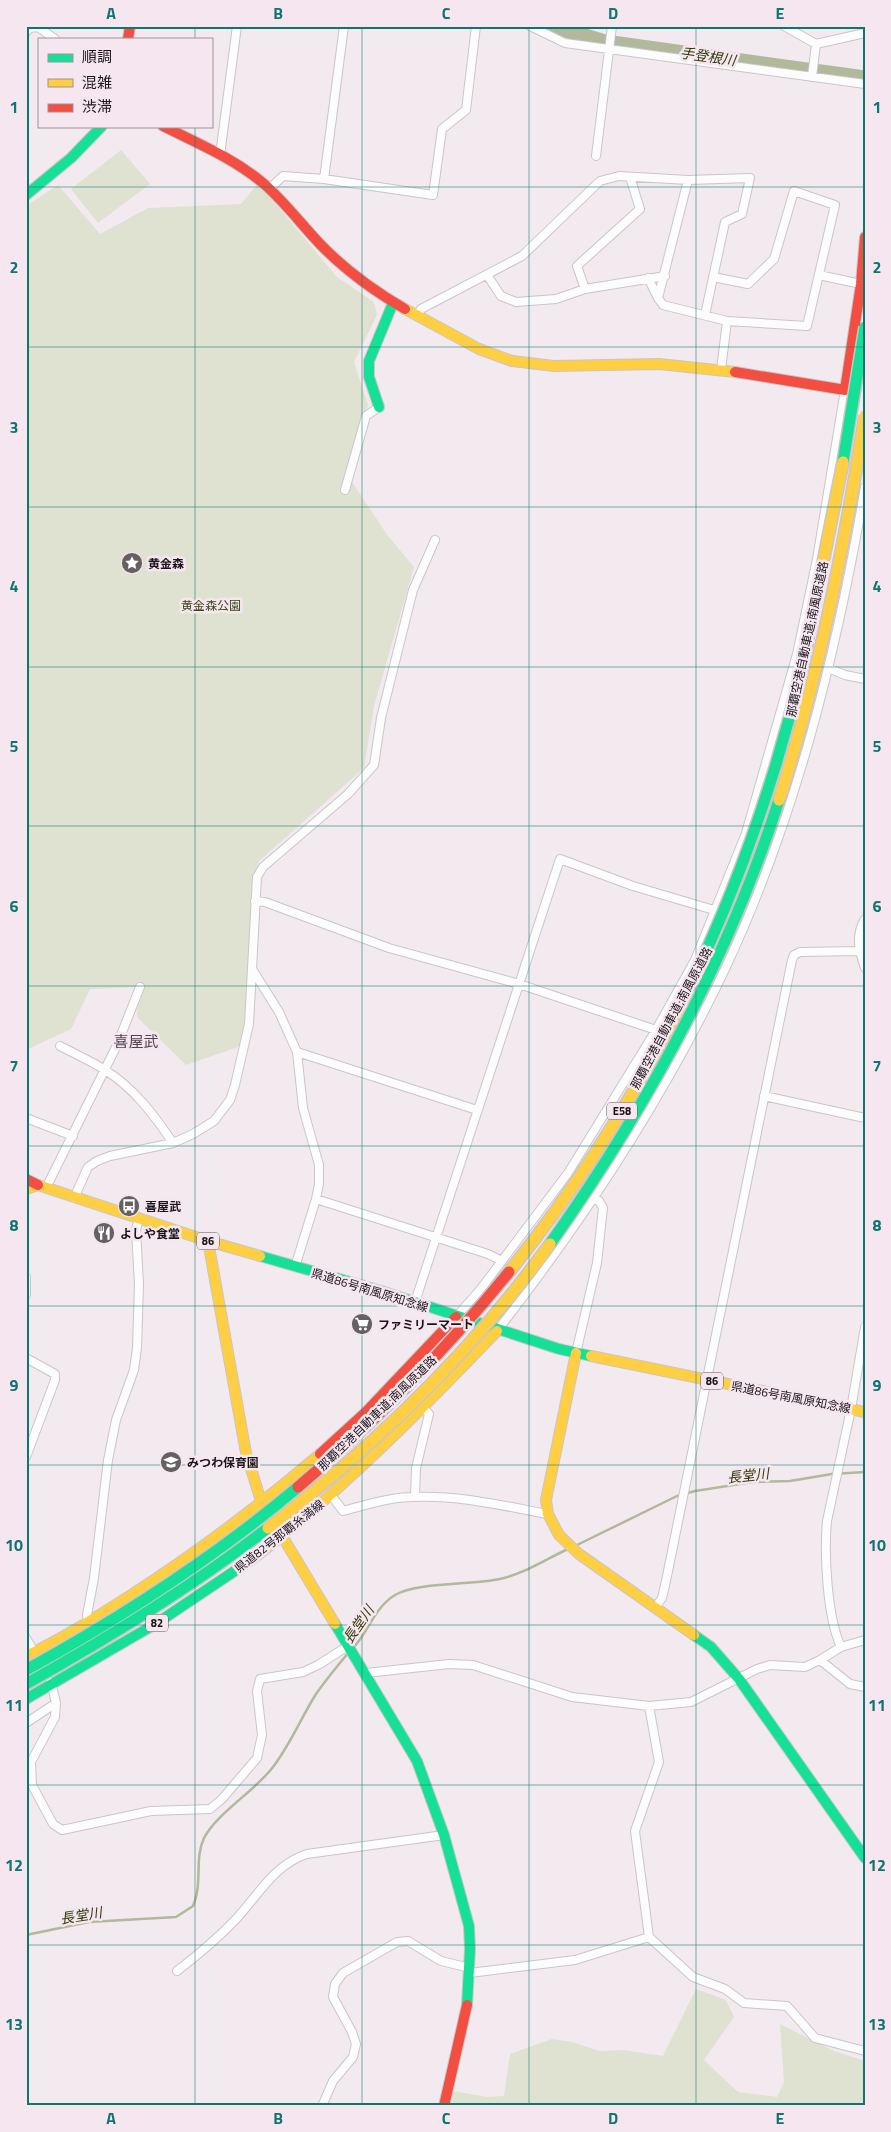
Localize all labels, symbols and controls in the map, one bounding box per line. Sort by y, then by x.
text: A [106,1,116,25]
text: B [273,1,283,25]
text: C [442,1,451,25]
text: D [608,1,618,25]
text: E [776,1,785,25]
legend [38,38,212,128]
water label: 手登根川 [679,42,739,71]
text: 順調 [82,45,112,68]
text: 混雑 [82,71,112,94]
text: 1 [10,95,18,119]
text: 渋滞 [82,95,112,118]
text: 1 [873,95,881,119]
text: 2 [10,255,18,279]
text: 2 [873,255,881,279]
text: 3 [10,415,18,439]
text: 3 [873,415,881,439]
place icon: 黄金森 [120,551,144,575]
place label: 黄金森 [148,554,184,573]
street label: 那覇空港自動車道;南風原道路 [781,559,833,719]
text: 4 [10,574,19,598]
text: 4 [873,574,882,598]
park label: 黄金森公園 [181,596,241,615]
text: 5 [10,734,19,758]
text: 5 [873,734,882,758]
text: 6 [10,894,19,918]
text: 6 [873,894,882,918]
street label: 那覇空港自動車道;南風原道路 [625,943,717,1093]
district label: 喜屋武 [113,1030,159,1053]
text: 7 [10,1054,18,1078]
text: 7 [873,1054,881,1078]
road number: E58 [607,1102,637,1120]
bus stop icon: 喜屋武 [117,1194,141,1218]
place label: 喜屋武 [145,1197,181,1216]
text: 8 [10,1213,19,1237]
text: 8 [873,1213,882,1237]
restaurant icon: よしや食堂 [92,1221,116,1245]
place label: よしや食堂 [120,1224,180,1243]
road number: 86 [197,1232,219,1250]
street label: 県道86号南風原知念線 [309,1263,431,1317]
supermarket icon: ファミリーマート [350,1312,374,1336]
place label: ファミリーマート [378,1315,474,1334]
street label: 那覇空港自動車道;南風原道路 [313,1351,441,1475]
road number: 86 [701,1372,723,1390]
text: 9 [10,1373,19,1397]
text: 9 [873,1373,882,1397]
street label: 県道86号南風原知念線 [730,1376,852,1418]
school or university icon: みつわ保育園 [159,1450,183,1474]
place label: みつわ保育園 [187,1453,259,1472]
water label: 長堂川 [726,1462,772,1488]
street label: 県道82号那覇糸満線 [230,1495,328,1577]
text: 10 [5,1533,23,1557]
text: 10 [868,1533,886,1557]
water label: 長堂川 [337,1599,380,1647]
road number: 82 [146,1615,168,1632]
text: 11 [5,1693,23,1717]
text: 11 [868,1693,886,1717]
text: 12 [5,1853,23,1877]
text: 12 [868,1853,886,1877]
water label: 長堂川 [59,1901,105,1929]
text: 13 [5,2012,23,2036]
text: 13 [868,2012,886,2036]
text: A [106,2106,116,2130]
text: B [273,2106,283,2130]
text: C [442,2106,451,2130]
text: D [608,2106,618,2130]
text: E [776,2106,785,2130]

